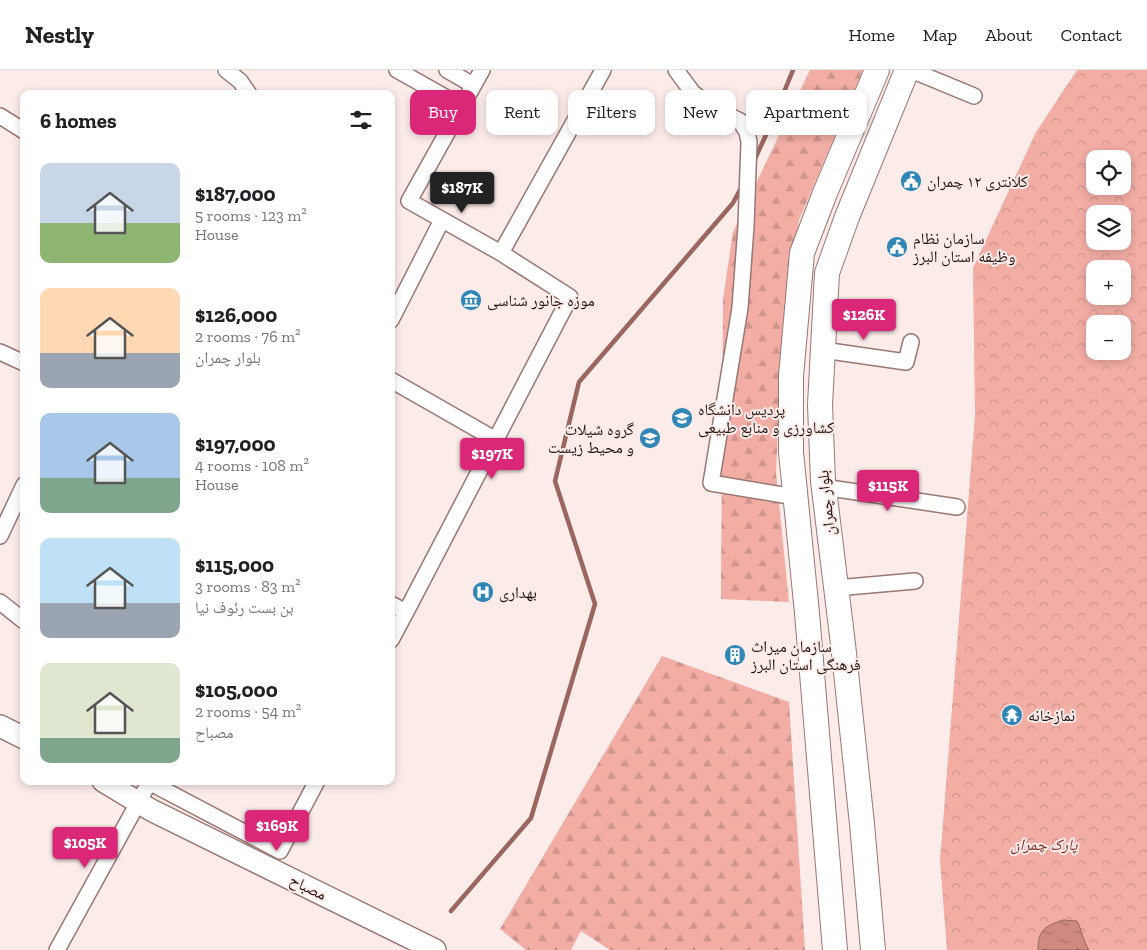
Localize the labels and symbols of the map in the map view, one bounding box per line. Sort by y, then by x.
public building icon: کلانتری ۱۲ چمران [899,169,923,193]
pin: $187K [427,172,497,214]
place label: کلانتری ۱۲ چمران [927,172,1028,192]
place label: سازمان نظام وظیفه استان البرز [912,229,1016,267]
public building icon: سازمان نظام وظیفه استان البرز [885,235,909,259]
museum icon: موزه جانور شناسی [459,288,483,312]
place label: موزه جانور شناسی [487,291,595,311]
pin: $126K [829,298,899,341]
place label: پردیس دانشگاه کشاورزی و منابع طبیعی [698,400,834,438]
school or university icon: پردیس دانشگاه کشاورزی و منابع طبیعی [670,406,694,430]
place label: گروه شیلات و محیط زیست [548,420,634,457]
school or university icon: گروه شیلات و محیط زیست [638,426,662,450]
pin: $197K [457,438,527,480]
street label: بلوار چمران [813,469,840,537]
pin: $115K [853,470,923,512]
hospital icon: بهداری [471,580,495,604]
place label: بهداری [499,583,537,603]
place label: سازمان میراث فرهنگی استان البرز [750,637,861,675]
building icon: سازمان میراث فرهنگی استان البرز [723,643,747,667]
temple icon: نمازخانه [1000,703,1024,727]
place label: نمازخانه [1028,706,1075,725]
pin: $169K [242,810,312,852]
pin: $105K [50,826,120,869]
park label: پارک چمران [1010,835,1078,855]
street label: مصباح [286,870,330,905]

